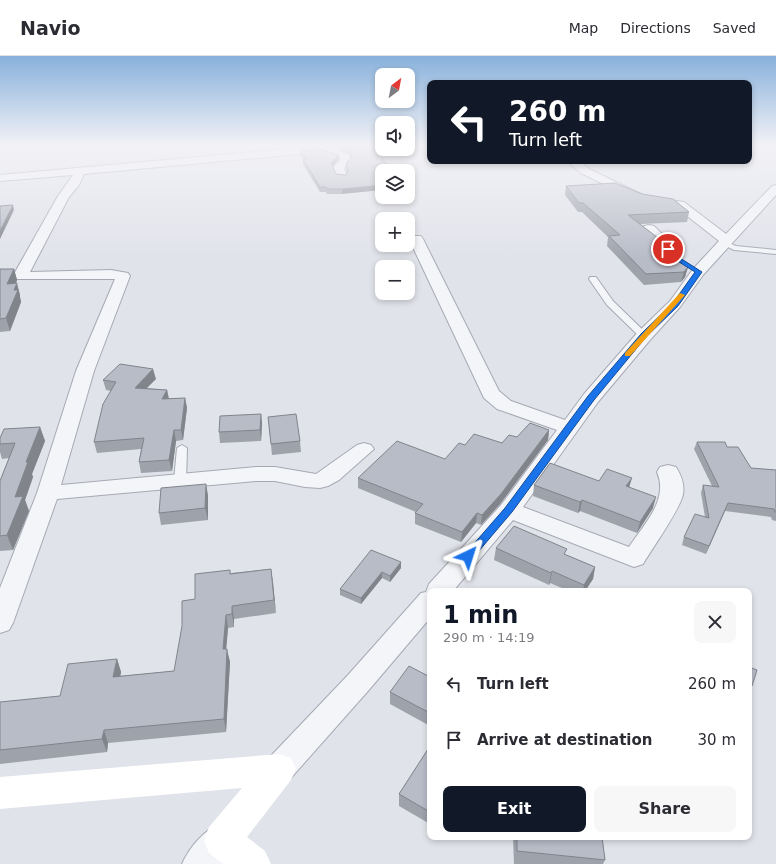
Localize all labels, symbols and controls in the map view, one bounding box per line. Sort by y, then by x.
text: Navio [20,17,81,39]
text: Map [569,20,598,36]
text: Directions [620,20,691,36]
text: Saved [713,20,756,36]
north arrow [375,68,415,108]
map controls [375,68,415,300]
text: 260 m [509,95,606,128]
icon: left [443,96,495,148]
button: sound [375,116,415,156]
text: Turn left [509,129,582,150]
button: layers [375,164,415,204]
button: + [375,212,415,252]
pin [651,232,685,266]
icon: arrive [657,238,679,260]
button: − [375,260,415,300]
position arrow [447,535,489,577]
text: 1 min [443,601,518,629]
button: close [694,601,736,643]
text: 290 m · 14:19 [443,630,534,645]
icon: left [443,673,465,695]
text: Turn left [477,675,549,693]
text: 260 m [688,675,736,693]
icon: arrive [443,729,465,751]
text: Arrive at destination [477,731,652,749]
text: 30 m [698,731,736,749]
button: Exit [443,786,586,832]
button: Share [594,786,736,832]

